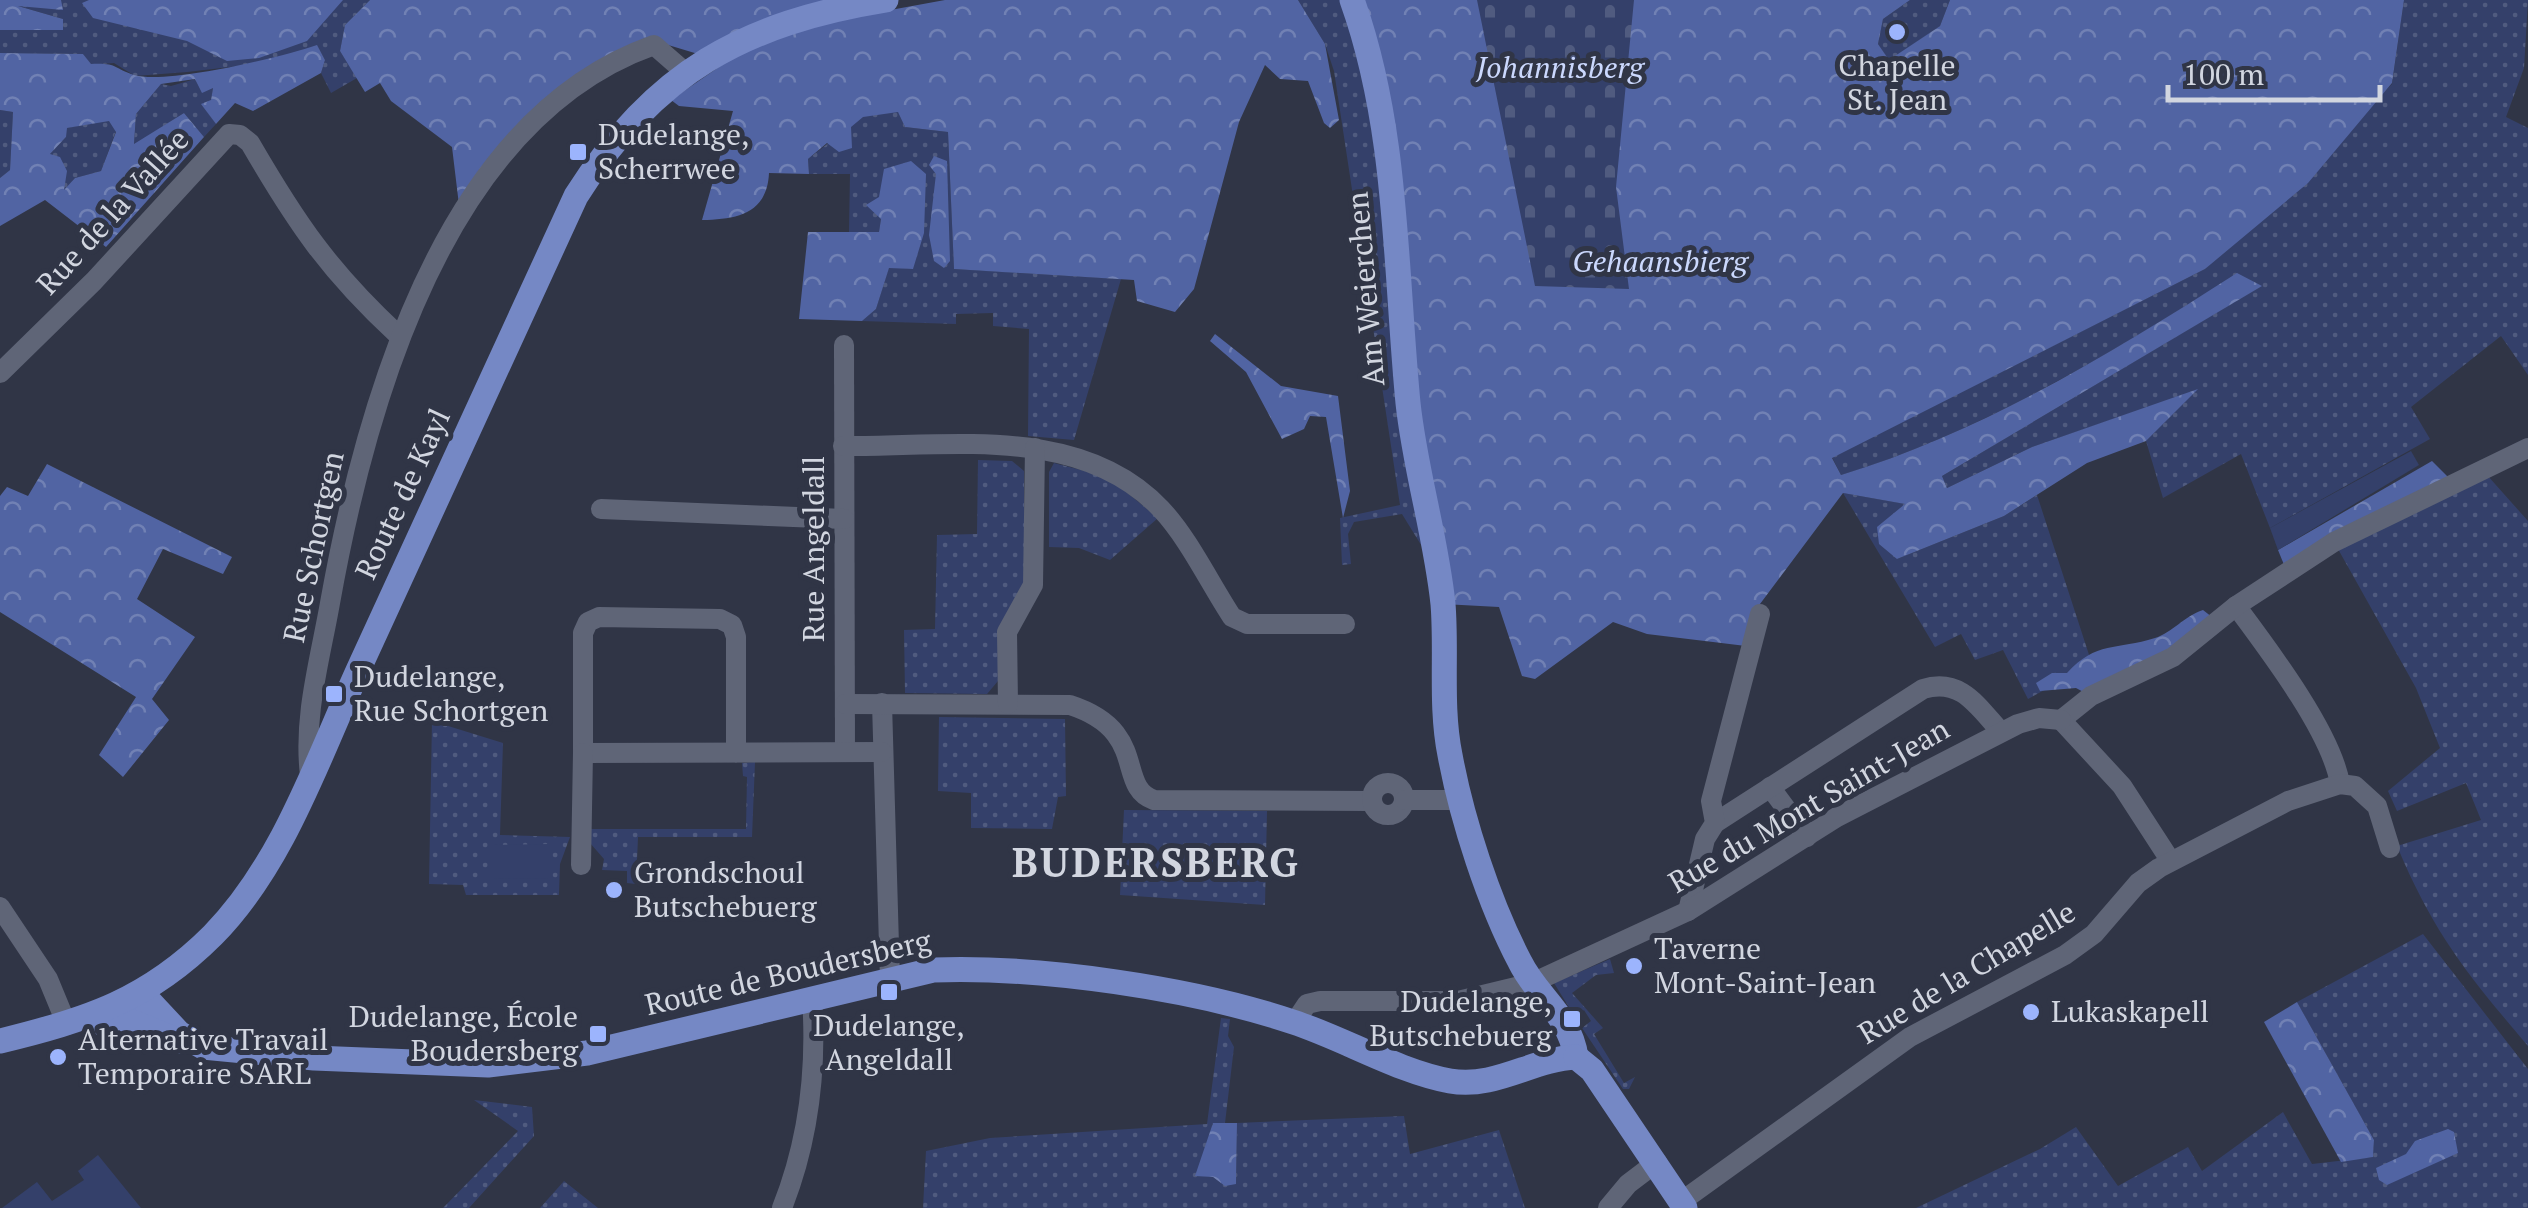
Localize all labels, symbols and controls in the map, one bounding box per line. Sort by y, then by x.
marker: Chapelle St. Jean [1886,21,1908,43]
scale bar [2168,40,2380,102]
place label: Chapelle St. Jean [1838,45,1956,119]
park label: Johannisberg [1475,47,1646,87]
text: 100 m [2183,54,2264,94]
place label: Dudelange, Scherrwee [598,114,750,188]
street label: Rue de la Vallée [27,120,197,303]
marker: Dudelange, Scherrwee [567,141,589,163]
street label: Am Weierchen [1337,190,1393,388]
park label: Gehaansbierg [1572,241,1750,281]
street label: Route de Kayl [345,402,459,585]
street label: Rue Schortgen [273,447,353,646]
street label: Rue Angeldall [793,456,833,642]
place label: Dudelange, Rue Schortgen [354,656,548,730]
marker: Dudelange, Rue Schortgen [323,683,345,705]
street label: Rue du Mont Saint-Jean [1661,708,1956,902]
district label: BUDERSBERG [1012,835,1300,888]
place label: Grondschoul Butschebuerg [634,852,818,926]
marker: Grondschoul Butschebuerg [603,879,625,901]
street label: Rue de la Chapelle [1851,892,2082,1053]
street label: Route de Boudersberg [641,919,936,1024]
place label: Taverne Mont-Saint-Jean [1654,928,1876,1002]
marker: Taverne Mont-Saint-Jean [1623,955,1645,977]
marker: Dudelange, Angeldall [878,981,900,1003]
place label: Dudelange, Butschebuerg [1370,981,1553,1055]
place label: Lukaskapell [2051,991,2209,1031]
place label: Dudelange, École Boudersberg [349,996,579,1070]
marker: Lukaskapell [2020,1001,2042,1023]
place label: Dudelange, Angeldall [813,1005,965,1079]
marker: Dudelange, Butschebuerg [1561,1008,1583,1030]
place label: Alternative Travail Temporaire SARL [78,1019,328,1093]
marker: Dudelange, École Boudersberg [587,1023,609,1045]
marker: Alternative Travail Temporaire SARL [47,1046,69,1068]

